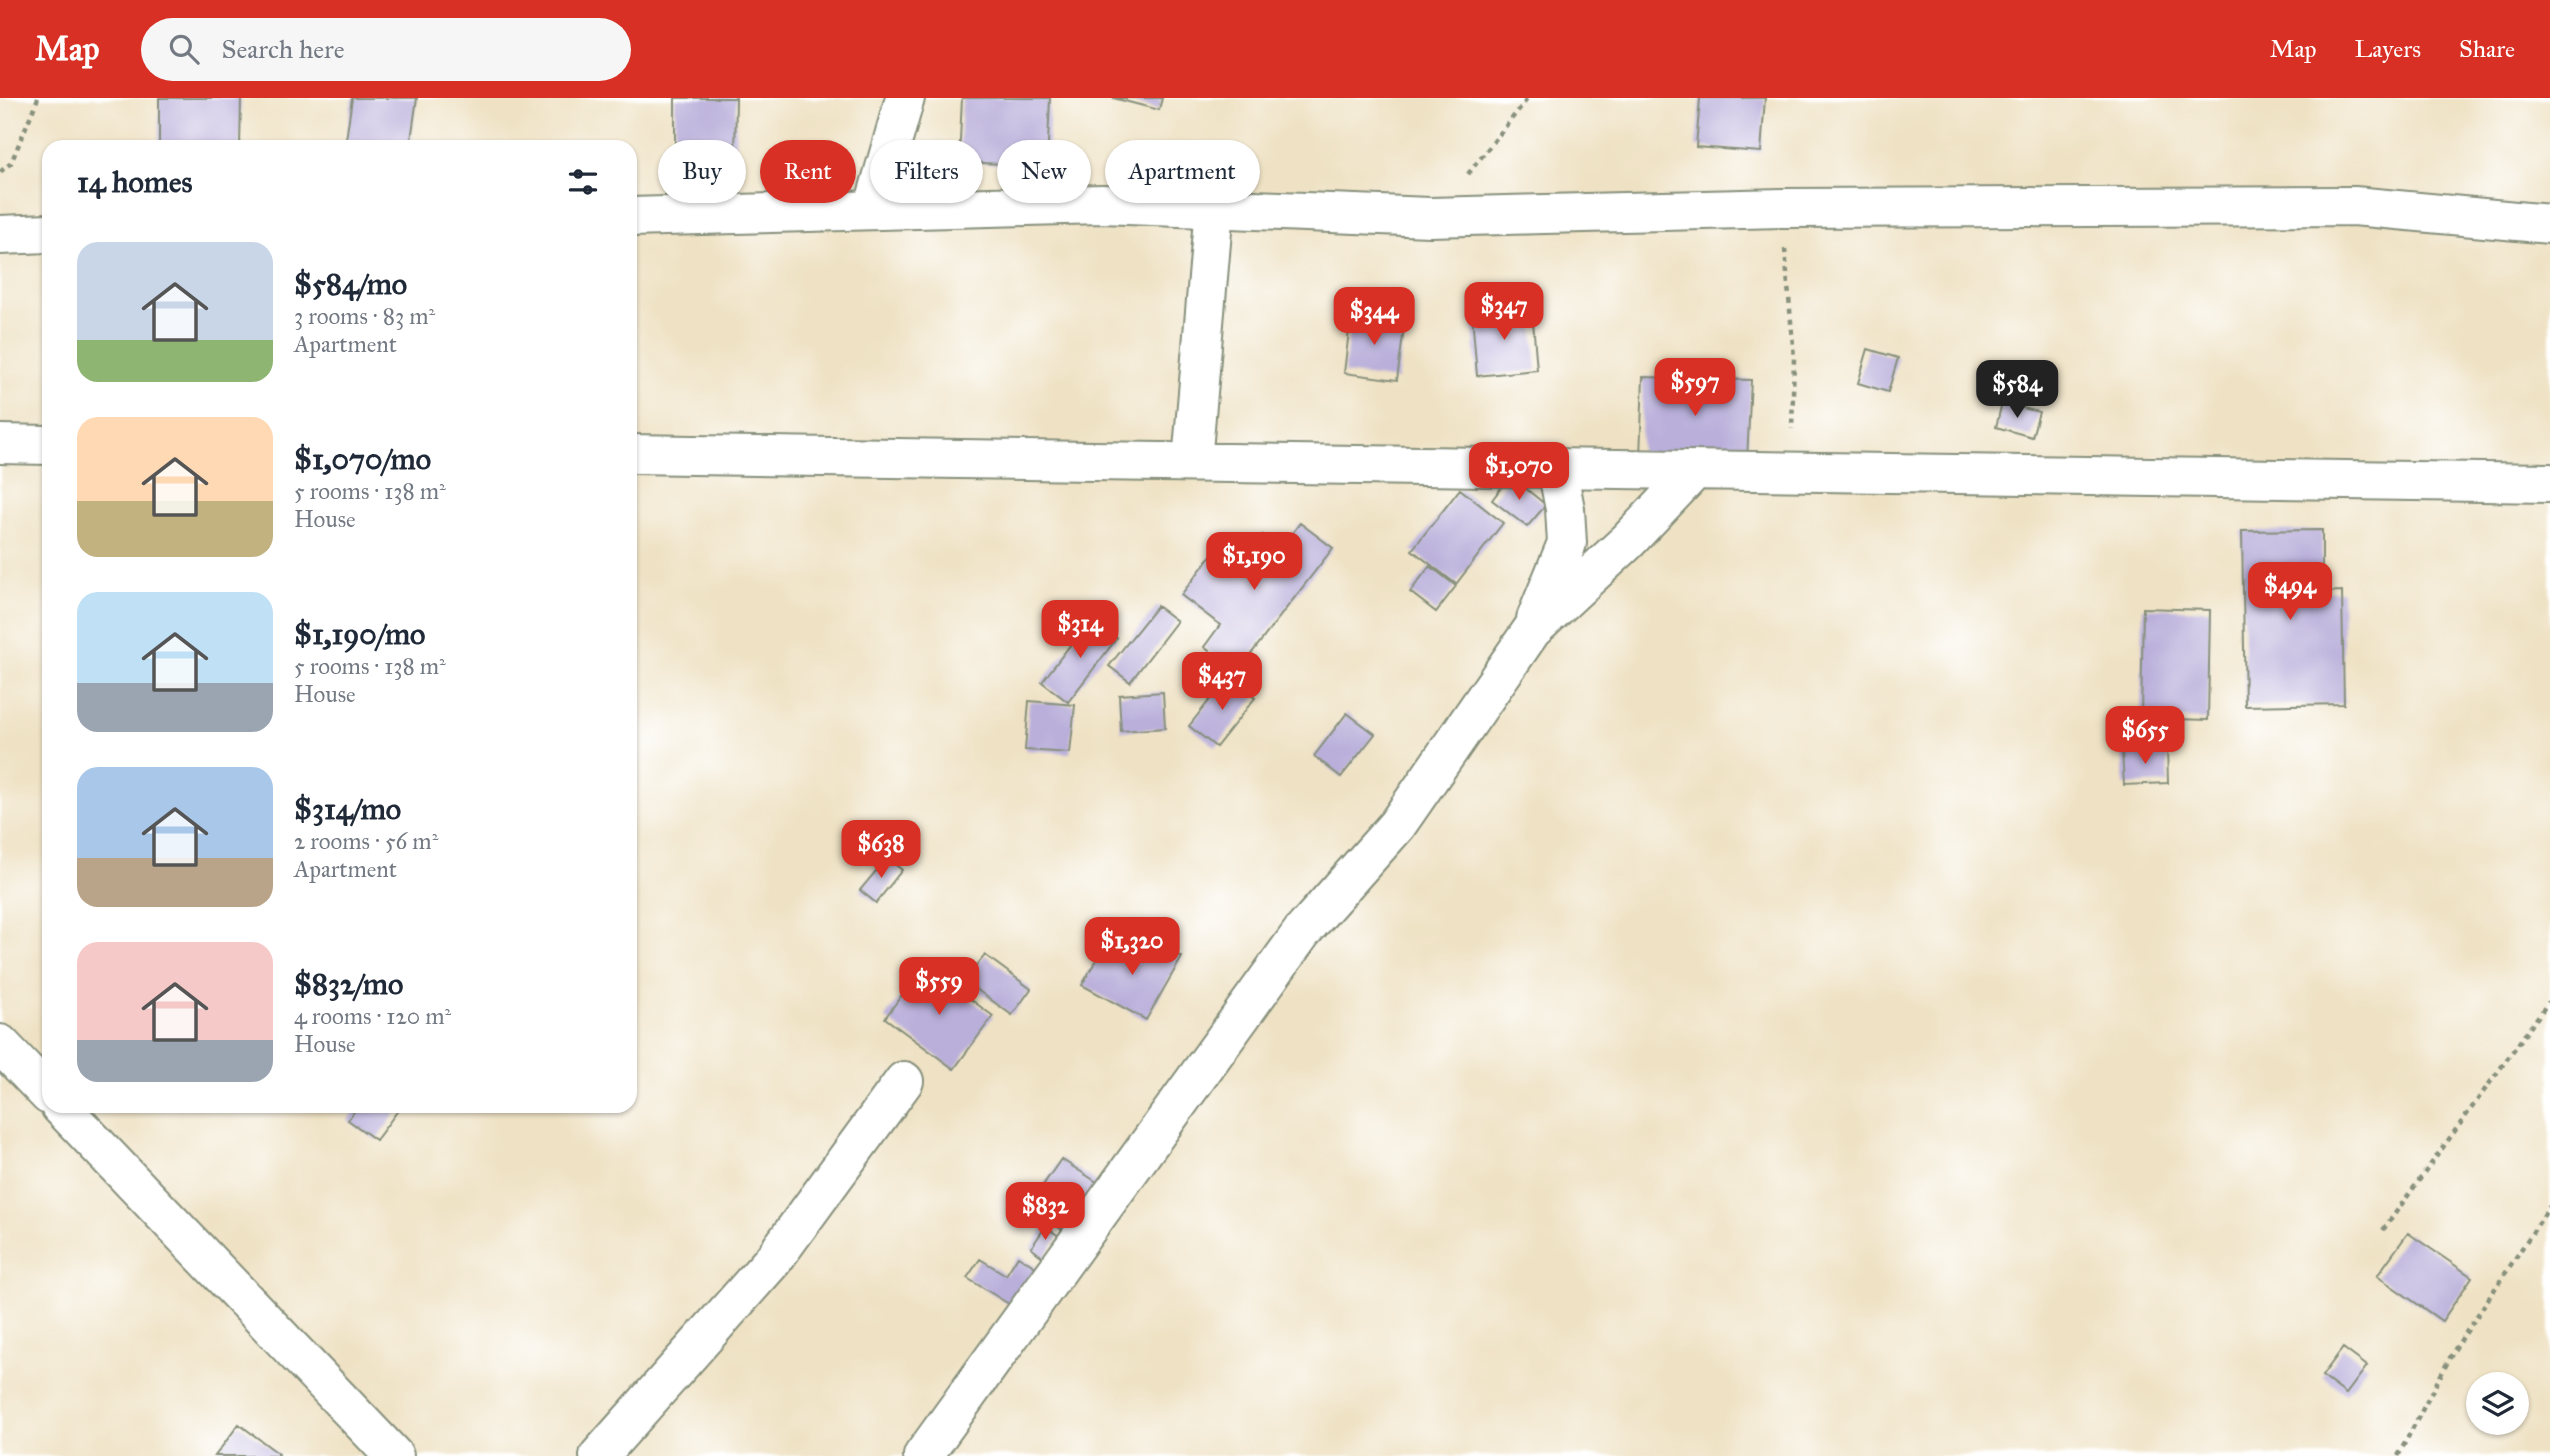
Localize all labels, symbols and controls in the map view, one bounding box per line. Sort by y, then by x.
search box [141,18,631,81]
text: Map [35,29,99,69]
icon: search [165,30,203,68]
text: Search here [221,33,345,65]
text: Map [2270,34,2317,64]
text: Layers [2355,34,2421,64]
text: Share [2459,34,2515,64]
chip: Buy [658,140,746,203]
chip: Rent [760,140,856,203]
chip: Filters [870,140,983,203]
chip: New [997,140,1091,203]
chip: Apartment [1105,140,1260,203]
icon: filters [564,163,602,201]
text: 14 homes [77,164,192,200]
text: $584/mo [294,266,407,302]
icon: home [133,270,217,354]
pin: $347 [1463,282,1545,342]
pin: $344 [1333,288,1415,347]
text: $347 [1480,291,1528,319]
text: $344 [1350,296,1398,324]
text: 3 rooms · 83 m² [294,302,435,330]
text: Apartment [294,330,397,358]
pin: $597 [1654,358,1736,418]
pin: $584 [1976,360,2058,420]
text: $597 [1670,367,1720,395]
text: $584 [1992,369,2042,397]
text: $1,070/mo [294,441,431,477]
pin: $1,070 [1462,442,1576,502]
icon: home [133,445,217,529]
text: $1,070 [1485,451,1553,479]
text: 5 rooms · 138 m² [294,477,446,505]
text: House [294,505,356,533]
pin: $1,190 [1197,532,1311,592]
text: $1,190 [1222,541,1286,569]
pin: $494 [2249,562,2331,622]
text: $494 [2264,571,2316,599]
pin: $314 [1039,601,1121,660]
text: $314 [1058,609,1102,637]
text: $1,190/mo [294,616,425,652]
icon: home [133,620,217,704]
text: 5 rooms · 138 m² [294,652,446,680]
pin: $437 [1181,652,1263,712]
text: $437 [1198,661,1246,689]
text: House [294,680,356,708]
pin: $655 [2104,706,2186,766]
text: $655 [2122,715,2168,743]
text: $314/mo [294,791,401,827]
icon: home [133,795,217,879]
pin: $638 [840,820,922,880]
text: 2 rooms · 56 m² [294,827,438,855]
text: $638 [857,829,905,857]
text: Apartment [294,855,397,883]
pin: $1,320 [1075,918,1189,977]
text: $1,320 [1101,926,1163,954]
pin: $559 [898,958,980,1017]
text: $832/mo [294,966,403,1002]
text: $559 [915,966,963,994]
icon: home [133,970,217,1054]
text: 4 rooms · 120 m² [294,1002,451,1030]
text: House [294,1030,356,1058]
pin: $832 [1004,1182,1086,1242]
text: $832 [1022,1191,1068,1219]
map controls [2466,1372,2529,1435]
button: layers [2466,1372,2529,1435]

